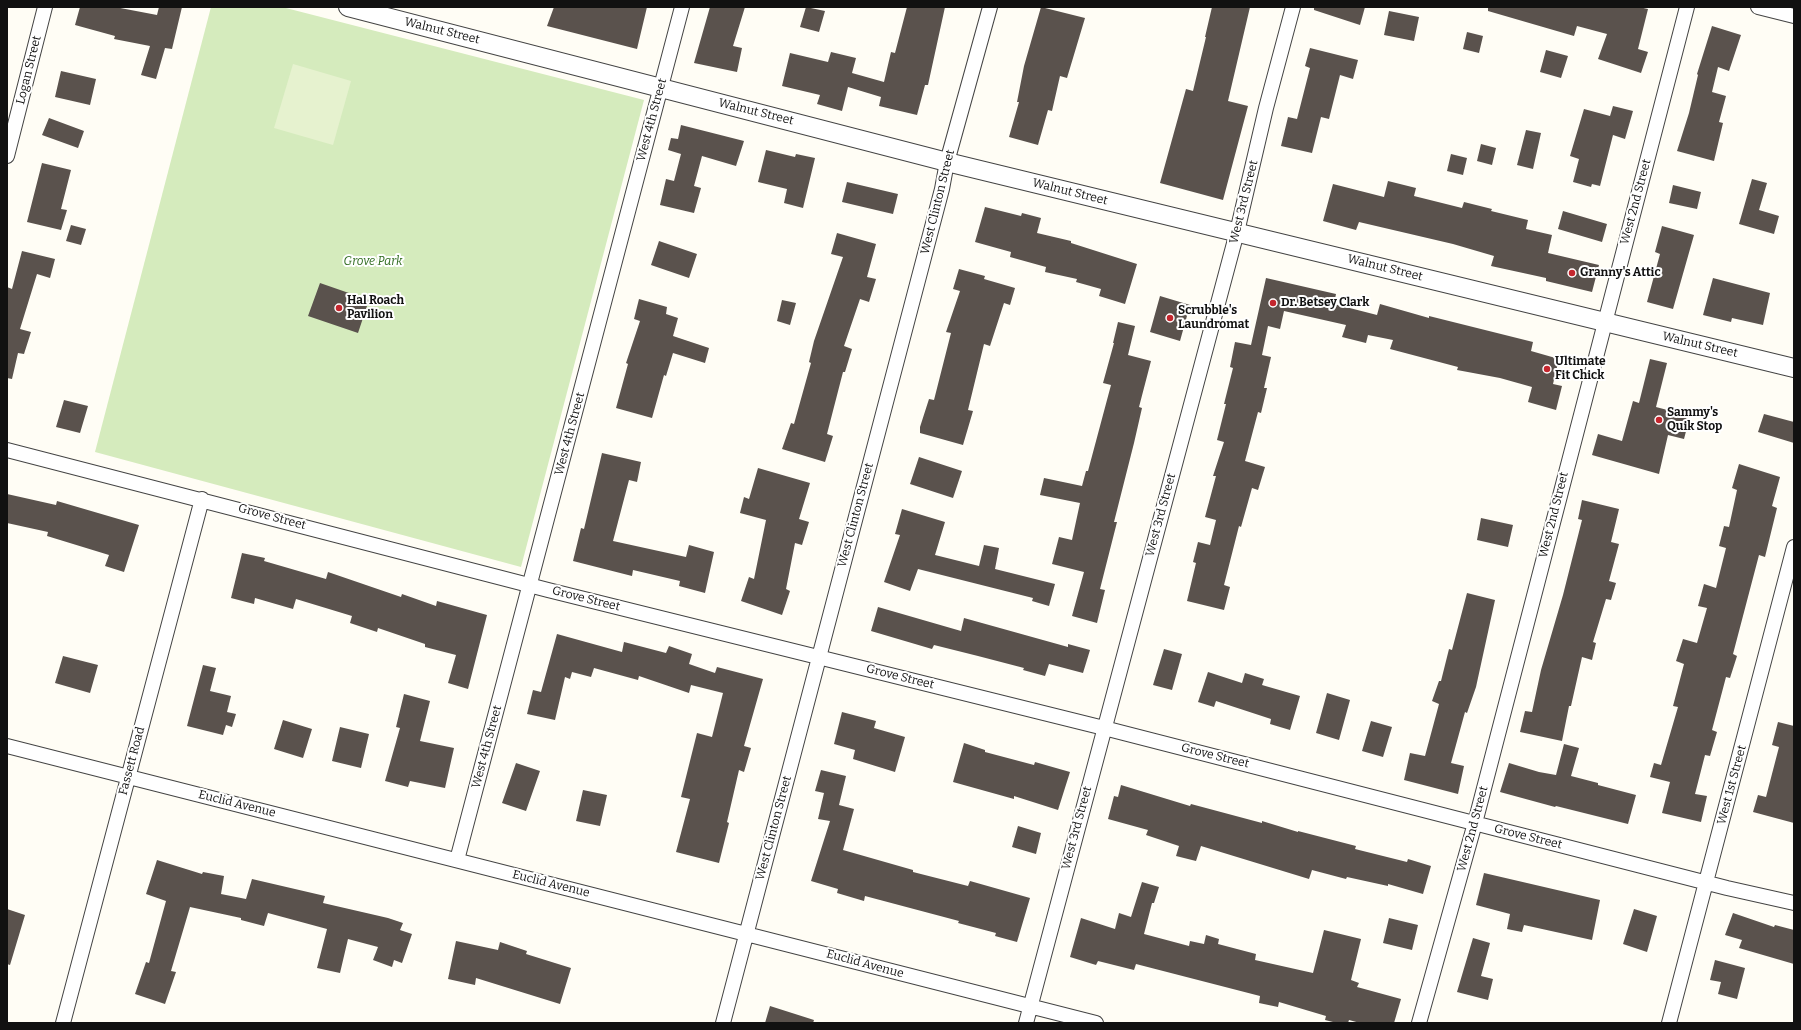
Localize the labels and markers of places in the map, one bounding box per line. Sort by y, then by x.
place label: Granny's Attic [1580,266,1661,280]
marker: Granny's Attic [1567,268,1577,278]
place label: Hal Roach Pavilion [347,294,404,322]
place label: Dr. Betsey Clark [1281,296,1369,310]
marker: Dr. Betsey Clark [1268,298,1278,308]
marker: Hal Roach Pavilion [334,303,344,313]
place label: Scrubble's Laundromat [1178,304,1249,332]
marker: Scrubble's Laundromat [1165,313,1175,323]
place label: Ultimate Fit Chick [1555,355,1606,383]
marker: Ultimate Fit Chick [1542,364,1552,374]
place label: Sammy's Quik Stop [1667,406,1722,434]
marker: Sammy's Quik Stop [1654,415,1664,425]

